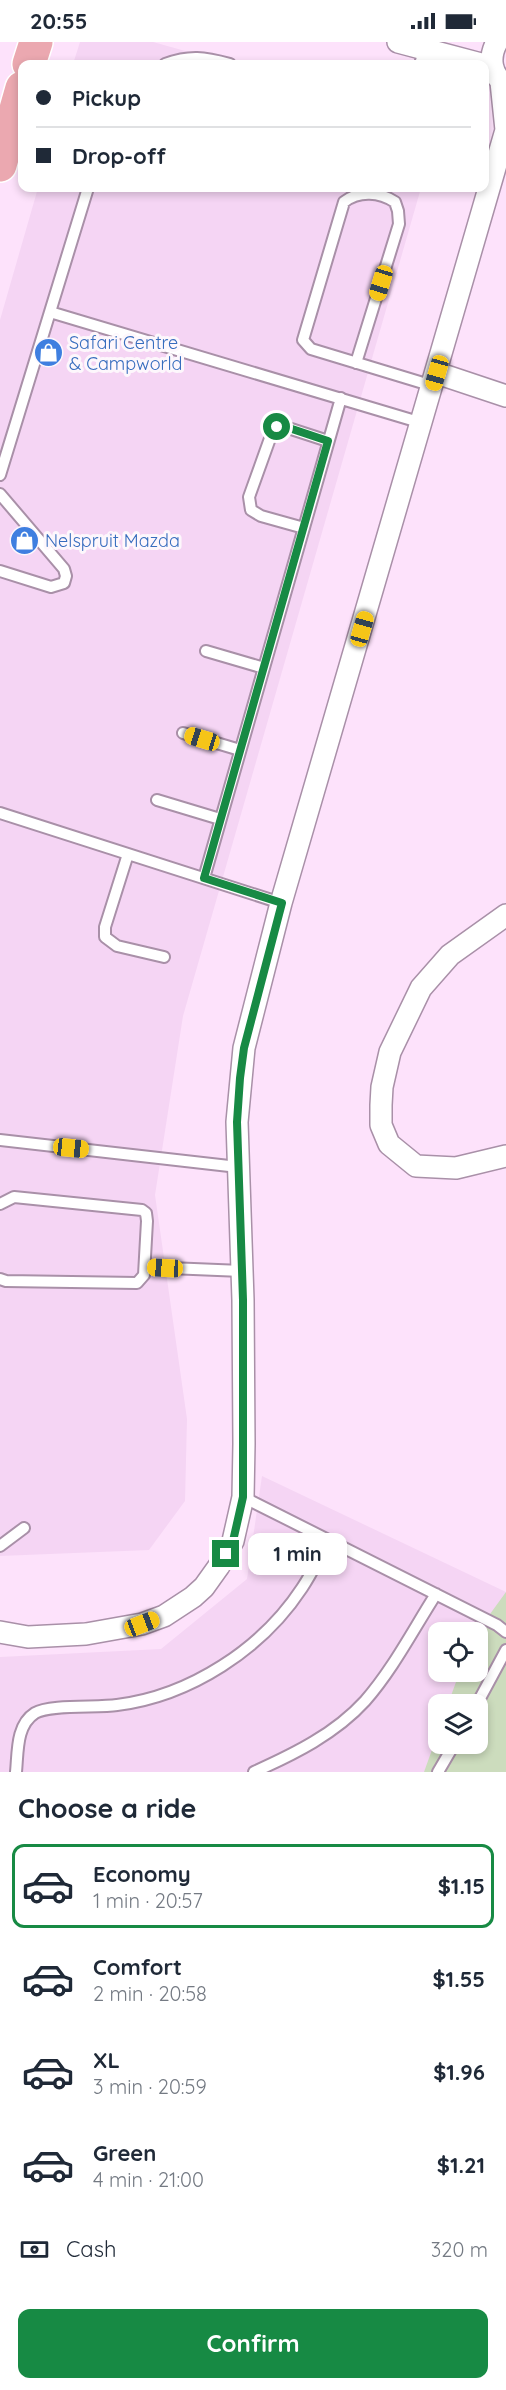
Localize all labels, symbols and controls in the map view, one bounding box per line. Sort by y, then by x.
text: 20:55 [30,7,87,35]
text: Pickup [72,84,141,112]
text: Drop-off [72,142,166,170]
car [367,263,395,303]
place label: Safari Centre & Campworld [69,331,182,375]
shop icon: Safari Centre & Campworld [32,336,64,368]
car [423,353,451,393]
route start [263,413,290,440]
shop icon: Nelspruit Mazda [8,524,40,556]
place label: Nelspruit Mazda [45,529,180,552]
car [348,609,376,649]
car [182,725,222,753]
car [52,1137,90,1159]
car [147,1258,183,1278]
callout: 1 min [247,1533,346,1575]
route end [212,1540,239,1567]
text: 1 min [273,1541,322,1566]
car [122,1609,162,1639]
map controls [428,1622,488,1754]
button: locate [428,1622,488,1682]
button: layers [428,1694,488,1754]
text: Choose a ride [18,1791,196,1825]
icon: car [21,1859,75,1913]
text: Economy [93,1860,191,1888]
text: $1.15 [438,1872,485,1900]
text: 1 min · 20:57 [93,1888,203,1913]
icon: car [21,1952,75,2006]
text: Comfort [93,1953,182,1981]
text: $1.55 [432,1965,485,1993]
text: 2 min · 20:58 [93,1981,207,2006]
icon: car [21,2045,75,2099]
text: XL [93,2046,120,2074]
text: $1.96 [433,2058,485,2086]
text: 3 min · 20:59 [93,2074,207,2099]
icon: car [21,2138,75,2192]
text: Green [93,2139,156,2167]
text: $1.21 [437,2151,485,2179]
text: 4 min · 21:00 [93,2167,204,2192]
icon: cash [18,2233,51,2266]
text: Cash [66,2235,117,2263]
text: 320 m [431,2237,488,2262]
button: Confirm [18,2309,488,2378]

